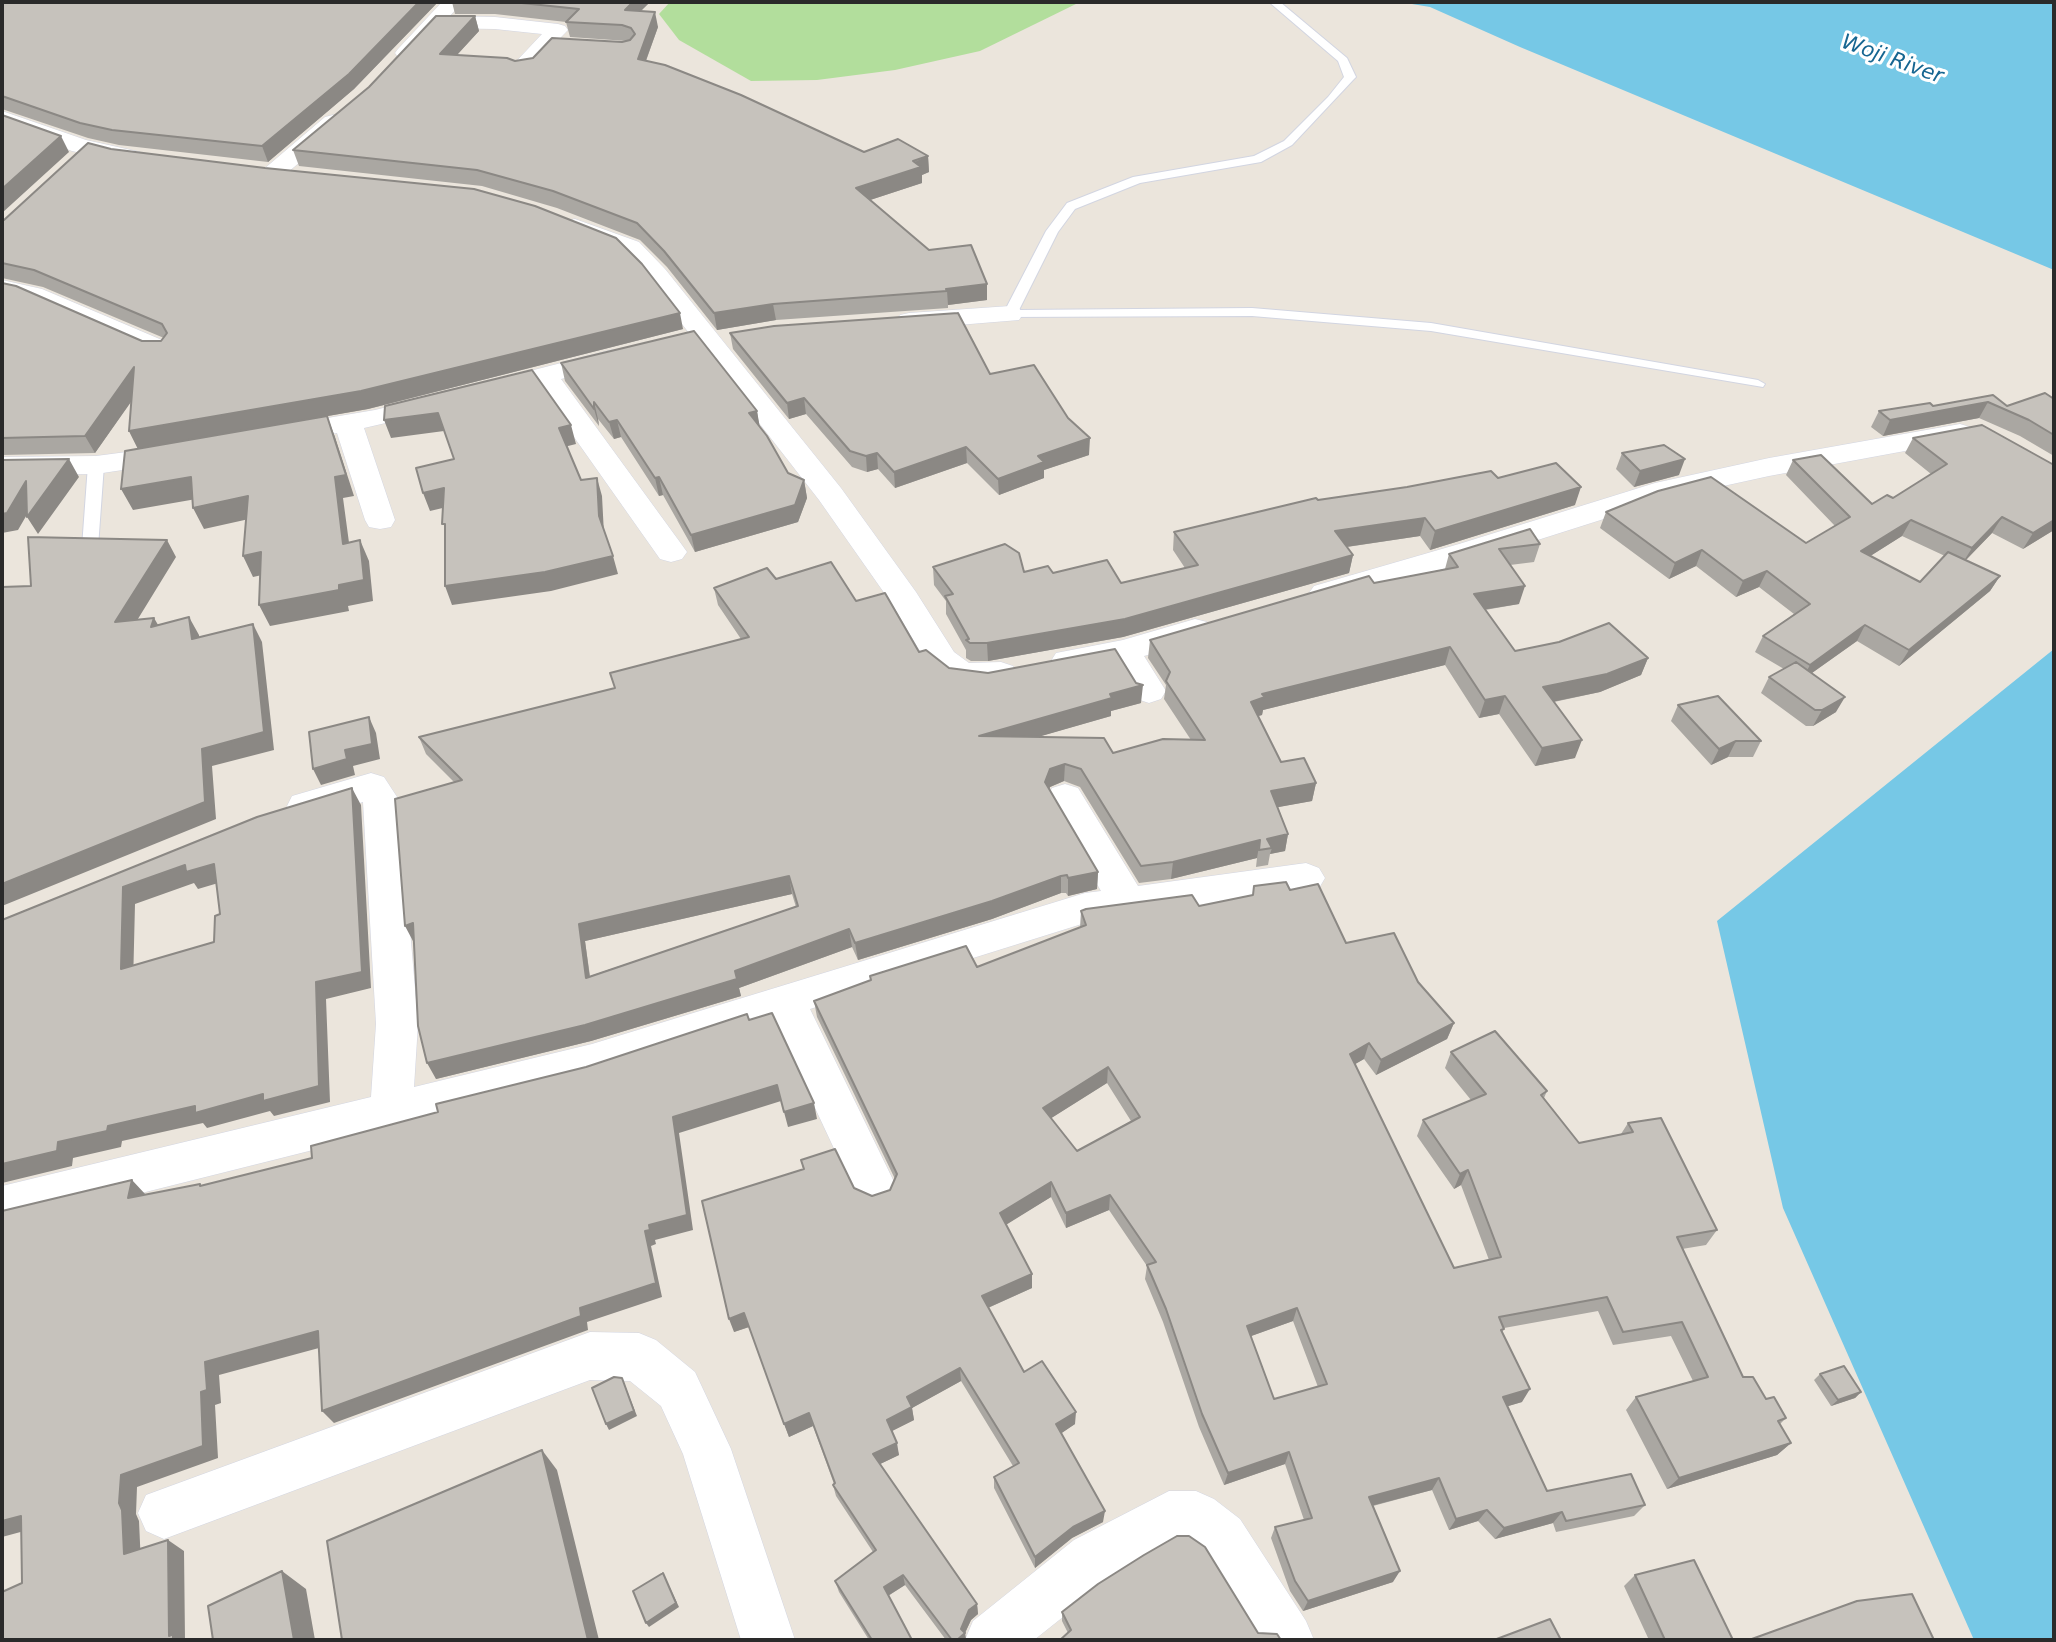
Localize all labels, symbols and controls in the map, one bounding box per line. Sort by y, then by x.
water label: Woji River [1838,30,1946,90]

